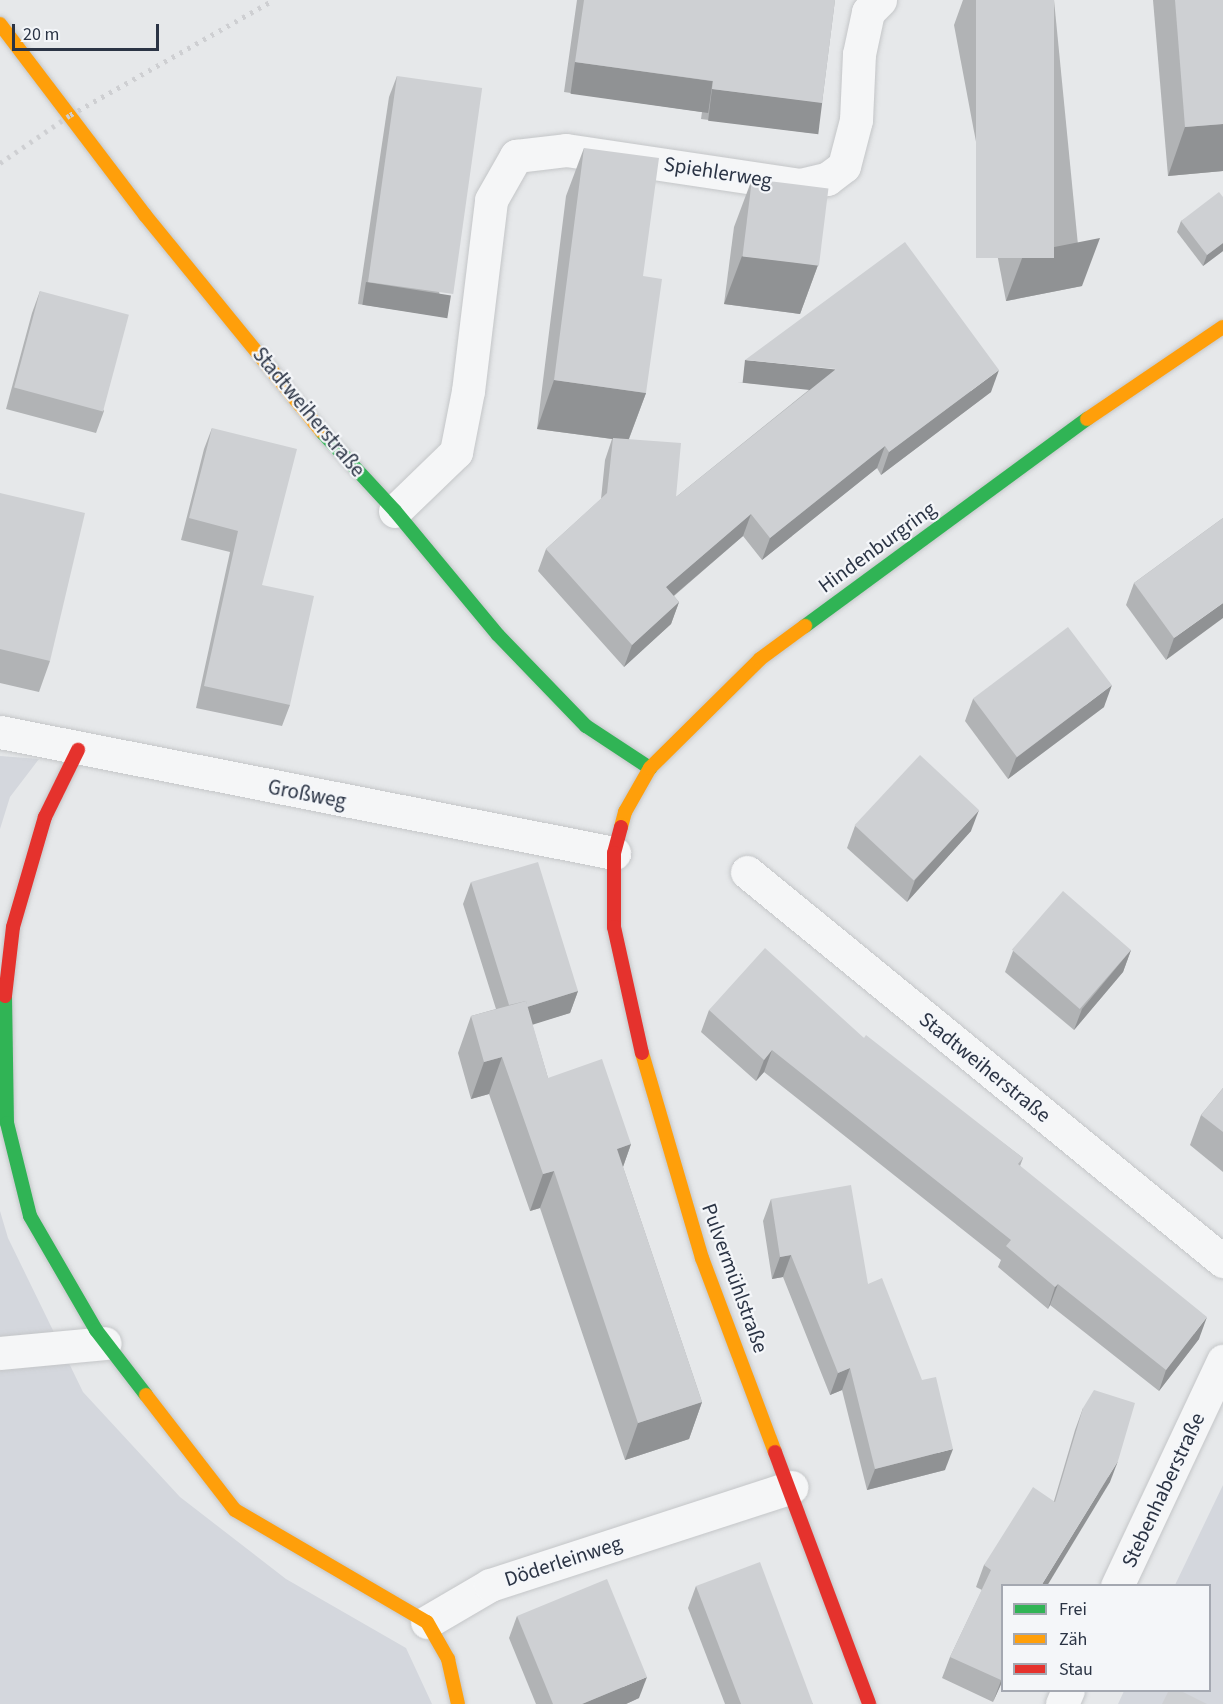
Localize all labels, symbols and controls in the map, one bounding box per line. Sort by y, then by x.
scale bar [15,12,162,50]
text: 20 m [23,22,59,47]
street label: Spiehlerweg [662,151,774,193]
street label: Stadtweiherstraße [247,342,371,482]
street label: Hindenburgring [813,496,941,598]
street label: Großweg [266,774,348,814]
street label: Stadtweiherstraße [914,1006,1056,1128]
street label: Pulvermühlstraße [696,1200,774,1356]
street label: Stebenhaberstraße [1116,1409,1210,1571]
street label: Döderleinweg [501,1530,625,1592]
legend [1001,1584,1211,1692]
text: Frei [1059,1597,1087,1622]
text: Zäh [1059,1627,1087,1652]
text: Stau [1059,1657,1093,1682]

